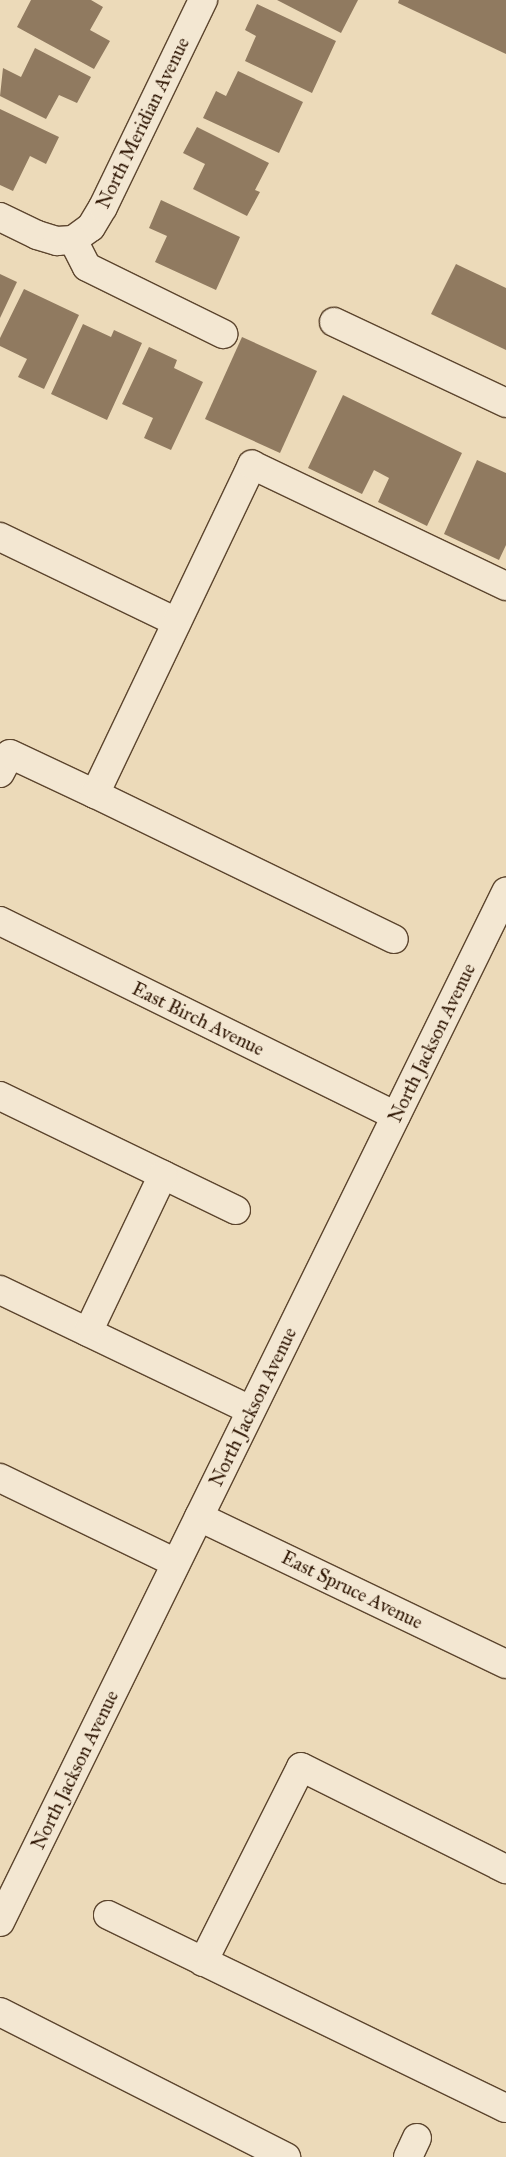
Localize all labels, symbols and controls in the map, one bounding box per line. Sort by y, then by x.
street label: North Meridian Avenue [92,34,194,212]
street label: North Jackson Avenue [384,960,480,1126]
street label: East Birch Avenue [128,977,268,1061]
street label: North Jackson Avenue [205,1324,301,1490]
street label: East Spruce Avenue [278,1546,426,1634]
street label: North Jackson Avenue [27,1687,123,1853]

